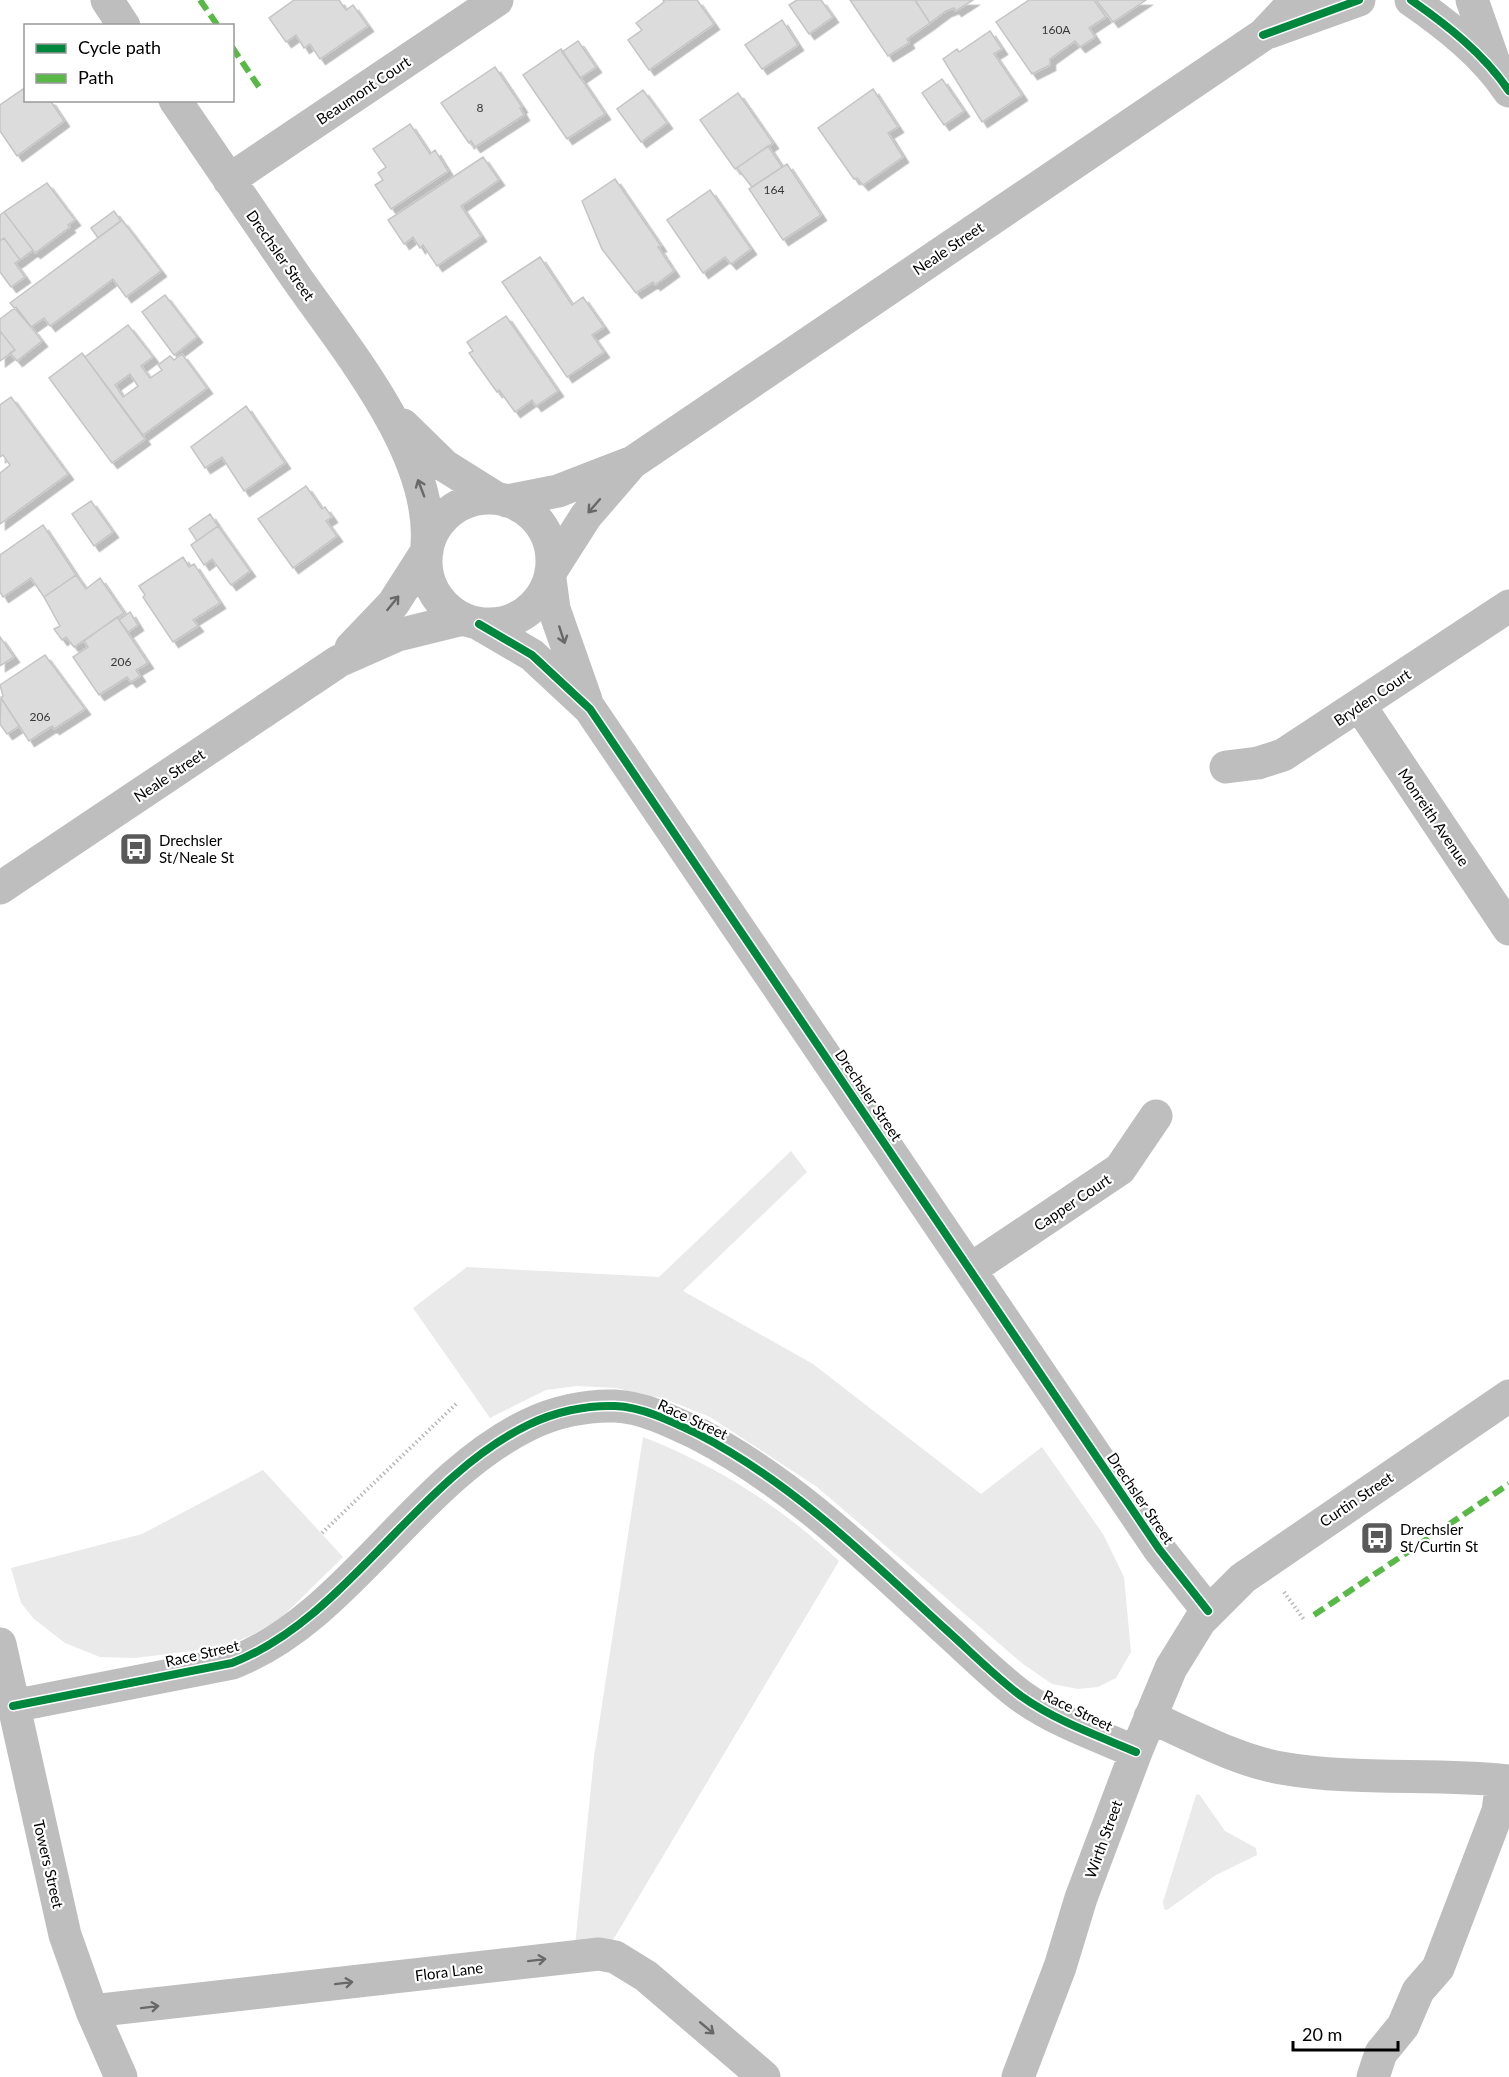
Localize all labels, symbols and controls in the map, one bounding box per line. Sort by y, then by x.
house number: 160A [1041,22,1071,37]
legend [24,24,234,102]
text: Cycle path [78,36,161,58]
street label: Beaumont Court [313,52,414,128]
text: Path [78,66,114,88]
house number: 8 [477,100,484,115]
house number: 164 [764,182,784,197]
street label: Drechsler Street [243,206,319,304]
street label: Neale Street [909,217,987,278]
one-way arrow [415,479,426,497]
one-way arrow [587,498,601,513]
one-way arrow [387,596,400,612]
one-way arrow [558,625,569,644]
house number: 206 [111,654,131,669]
street label: Bryden Court [1330,664,1414,729]
house number: 206 [30,709,50,724]
street label: Neale Street [130,744,208,805]
street label: Monreith Avenue [1395,765,1473,869]
bus stop icon: Drechsler St/Neale St [118,831,154,867]
place label: Drechsler St/Neale St [159,831,235,866]
street label: Drechsler Street [832,1046,907,1145]
street label: Capper Court [1030,1169,1114,1234]
street label: Race Street [655,1395,731,1443]
street label: Drechsler Street [1104,1449,1179,1548]
street label: Curtin Street [1316,1468,1397,1530]
bus stop icon: Drechsler St/Curtin St [1359,1520,1395,1556]
place label: Drechsler St/Curtin St [1400,1520,1479,1555]
street label: Race Street [163,1636,241,1670]
street label: Race Street [1040,1685,1116,1735]
street label: Wirth Street [1081,1797,1126,1880]
street label: Towers Street [30,1818,68,1911]
one-way arrow [527,1954,547,1965]
street label: Flora Lane [414,1958,484,1984]
one-way arrow [333,1978,353,1989]
one-way arrow [140,2001,160,2012]
scale bar [1293,2014,1398,2052]
one-way arrow [699,2021,714,2035]
text: 20 m [1302,2023,1342,2045]

